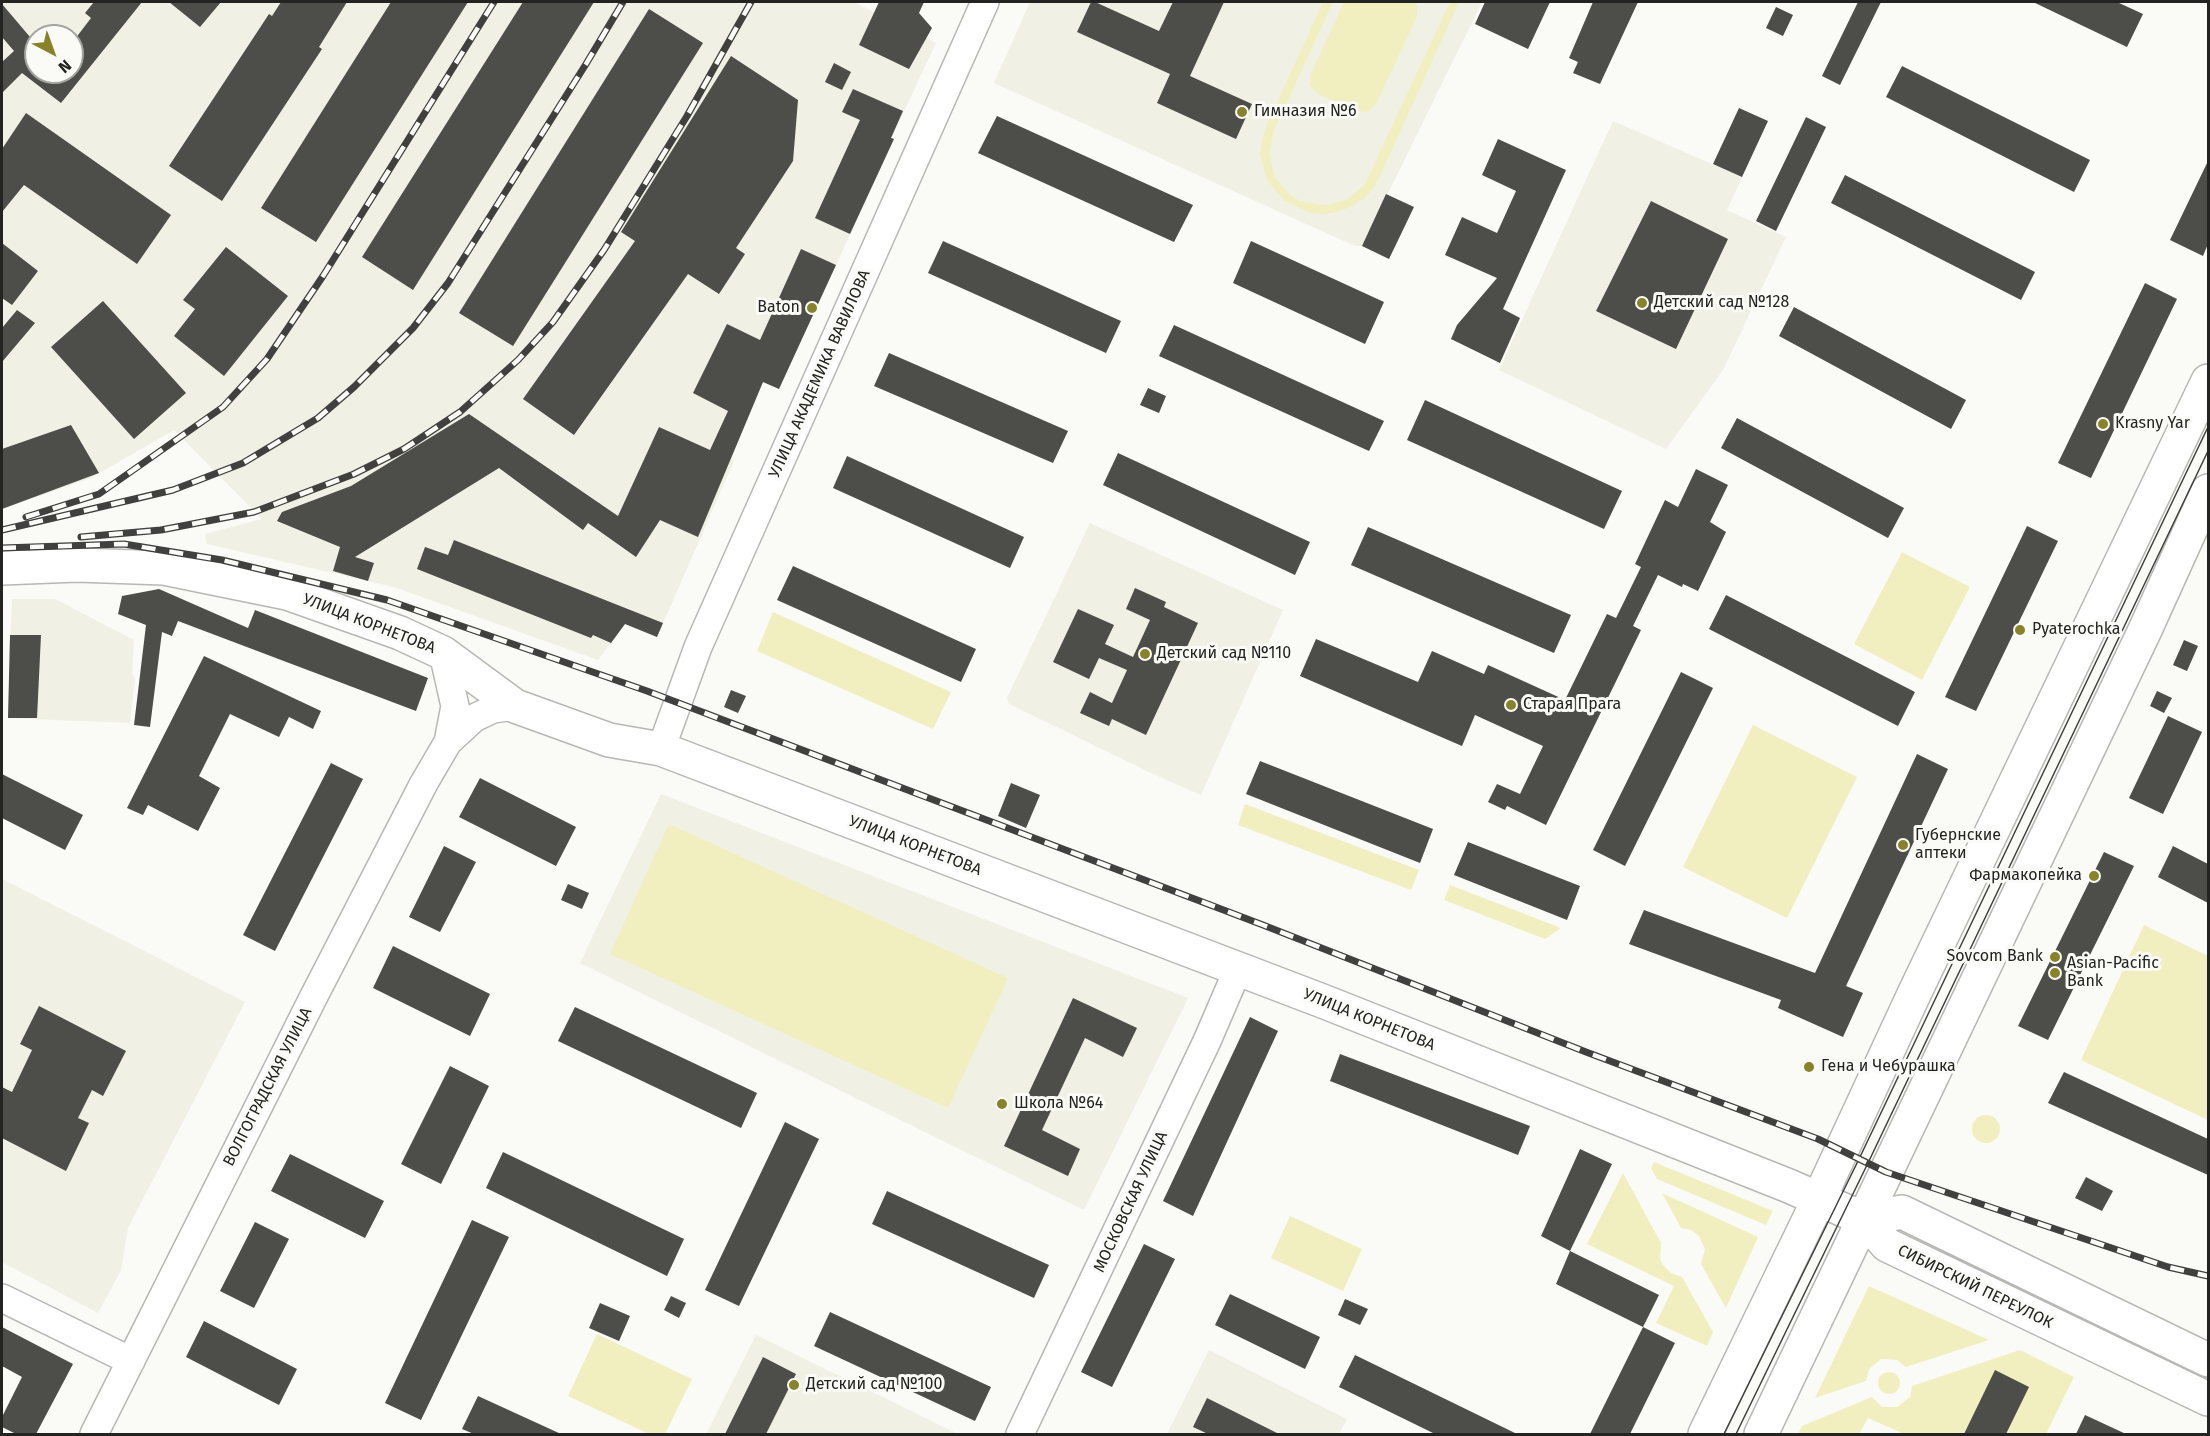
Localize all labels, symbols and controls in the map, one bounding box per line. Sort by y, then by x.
north arrow [24,24,84,84]
text: N [55,56,75,77]
place label: Гимназия №6 [1254,102,1357,122]
marker: Гимназия №6 [1235,105,1249,119]
street label: УЛИЦА АКАДЕМИКА ВАВИЛОВА [765,267,875,481]
place label: Детский сад №128 [1654,293,1789,313]
marker: Детский сад №128 [1635,296,1649,310]
place label: Baton [757,298,800,318]
marker: Baton [805,301,819,315]
place label: Krasny Yar [2115,414,2190,434]
marker: Krasny Yar [2096,417,2110,431]
street label: УЛИЦА КОРНЕТОВА [300,590,438,658]
place label: Pyaterochka [2032,620,2121,640]
marker: Pyaterochka [2013,623,2027,637]
place label: Детский сад №110 [1157,644,1291,664]
marker: Детский сад №110 [1138,647,1152,661]
place label: Старая Прага [1523,695,1621,715]
marker: Старая Прага [1504,698,1518,712]
street label: УЛИЦА КОРНЕТОВА [846,812,984,880]
place label: Губернские аптеки [1915,826,2001,864]
marker: Губернские аптеки [1896,838,1910,852]
place label: Фармакопейка [1969,866,2082,886]
marker: Фармакопейка [2087,869,2101,883]
place label: Sovcom Bank [1947,947,2043,967]
marker: Sovcom Bank [2048,950,2062,964]
place label: Asian-Pacific Bank [2067,954,2159,992]
marker: Asian-Pacific Bank [2048,966,2062,980]
street label: УЛИЦА КОРНЕТОВА [1300,985,1438,1055]
street label: ВОЛГОГРАДСКАЯ УЛИЦА [220,1004,316,1170]
place label: Гена и Чебурашка [1821,1057,1956,1077]
marker: Гена и Чебурашка [1802,1060,1816,1074]
place label: Школа №64 [1014,1094,1103,1114]
marker: Школа №64 [995,1097,1009,1111]
street label: МОСКОВСКАЯ УЛИЦА [1090,1128,1172,1276]
street label: СИБИРСКИЙ ПЕРЕУЛОК [1894,1241,2056,1333]
place label: Детский сад №100 [806,1375,942,1395]
marker: Детский сад №100 [787,1378,801,1392]

